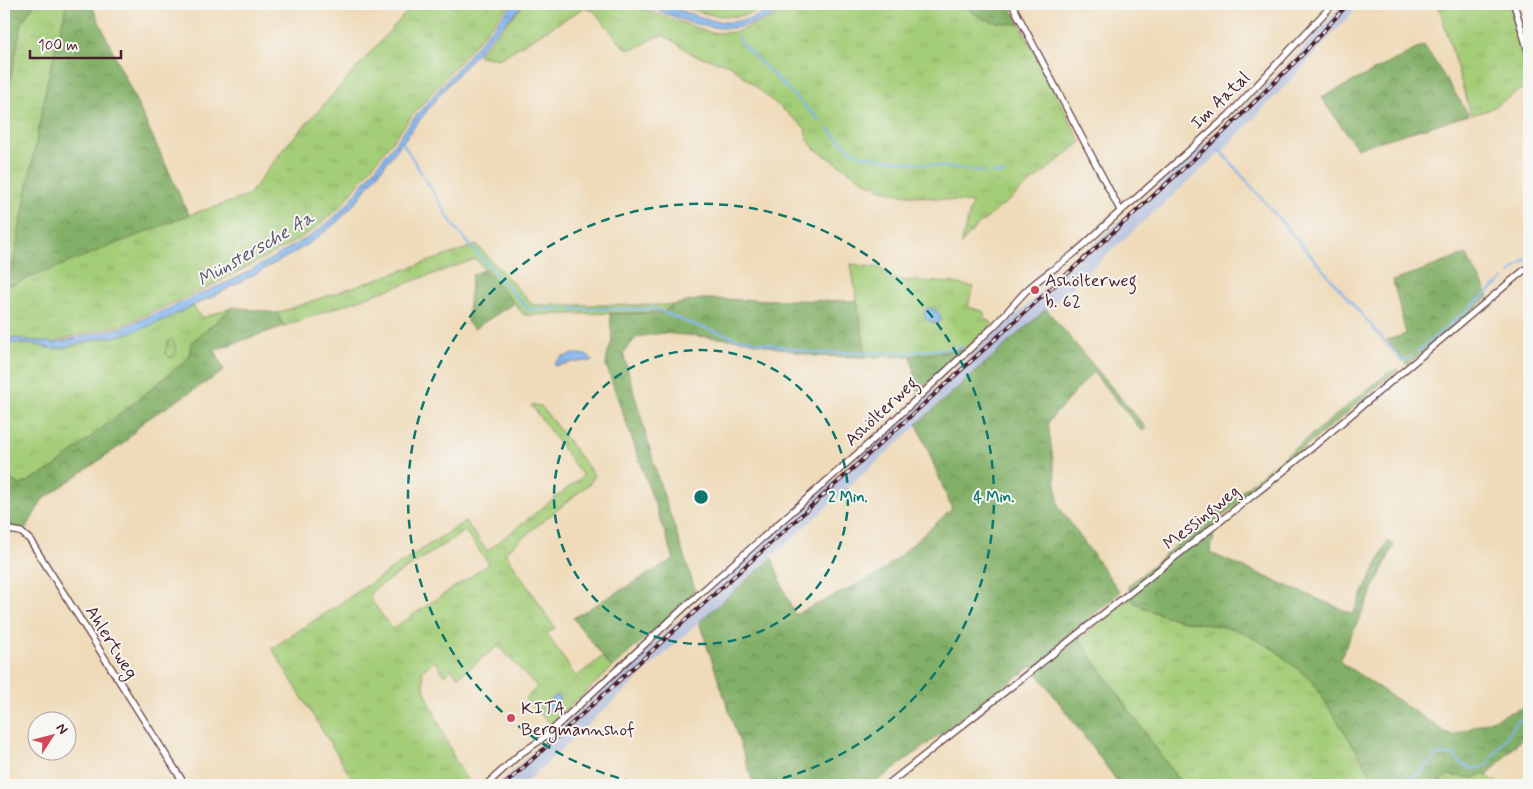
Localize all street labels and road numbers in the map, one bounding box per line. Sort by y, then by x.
street label: Im Aatal [1186,66,1256,135]
street label: Ashölterweg [840,372,925,453]
street label: Messingweg [1158,480,1246,558]
street label: Ahlertweg [78,601,143,684]

